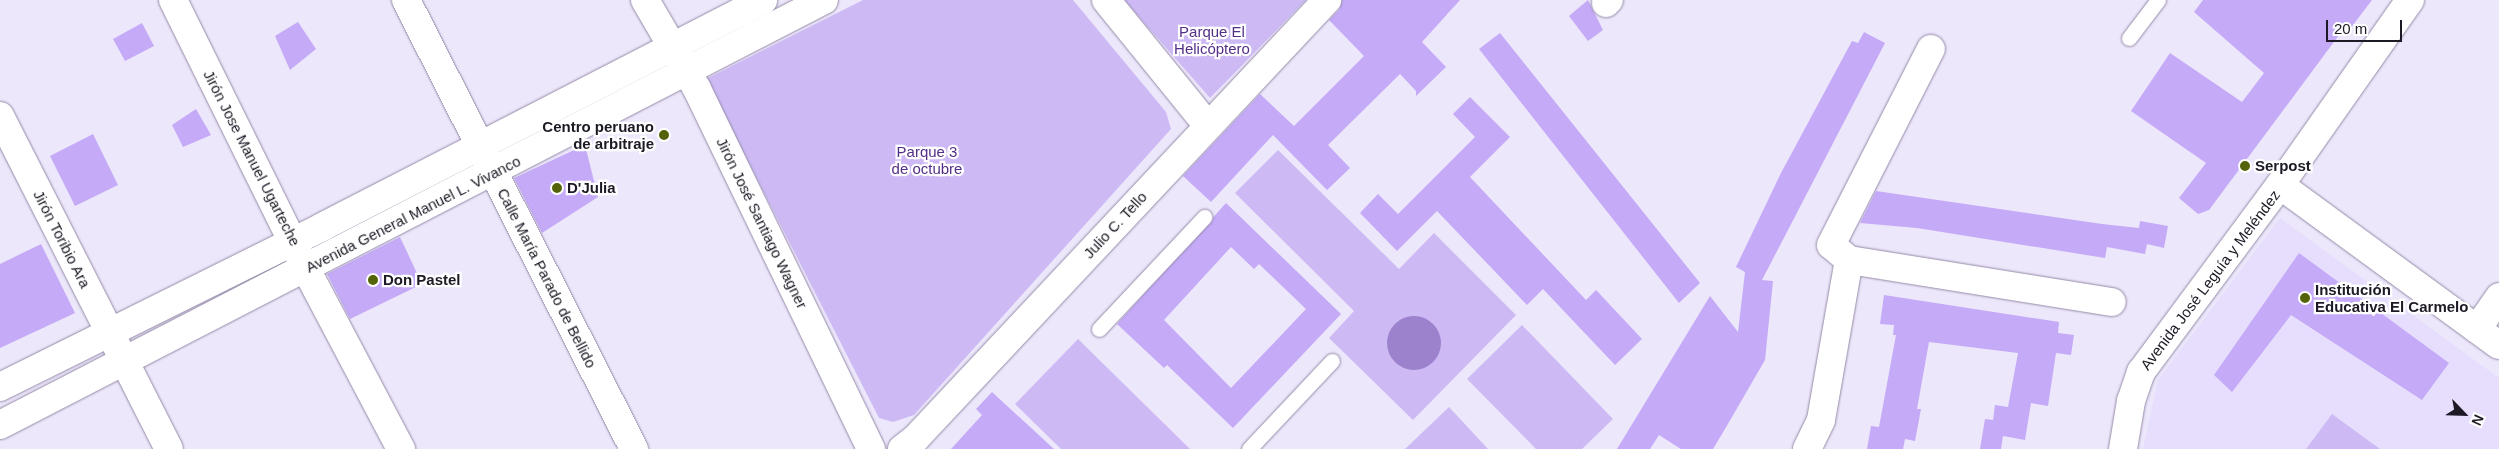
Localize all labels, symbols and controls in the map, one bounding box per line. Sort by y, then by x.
scale bar [2329,10,2405,42]
text: 20 m [2334,20,2367,37]
park label: Parque El Helicóptero [1174,22,1250,57]
street label: Jirón Jose Manuel Ugarteche [200,67,304,249]
place label: Centro peruano de arbitraje [542,117,654,152]
marker: Centro peruano de arbitraje [658,129,670,141]
street label: Jirón José Santiago Wagner [713,135,811,311]
park label: Parque 3 de octubre [892,142,962,177]
street label: Avenida General Manuel L. Vivanco [303,152,523,276]
place label: Serpost [2255,157,2311,175]
marker: Serpost [2239,160,2251,172]
place label: D'Julia [567,179,616,197]
marker: D'Julia [551,182,563,194]
street label: Calle María Parado de Bellido [494,185,600,371]
street label: Avenida José Leguía y Meléndez [2136,186,2284,374]
street label: Jirón Toribio Ara [29,187,95,291]
street label: Julio C. Tello [1079,188,1151,262]
place label: Don Pastel [383,271,461,289]
marker: Don Pastel [367,274,379,286]
place label: Institución Educativa El Carmelo [2315,280,2468,315]
marker: Institución Educativa El Carmelo [2299,292,2311,304]
north arrow [2439,389,2489,439]
text: N [2468,412,2487,428]

